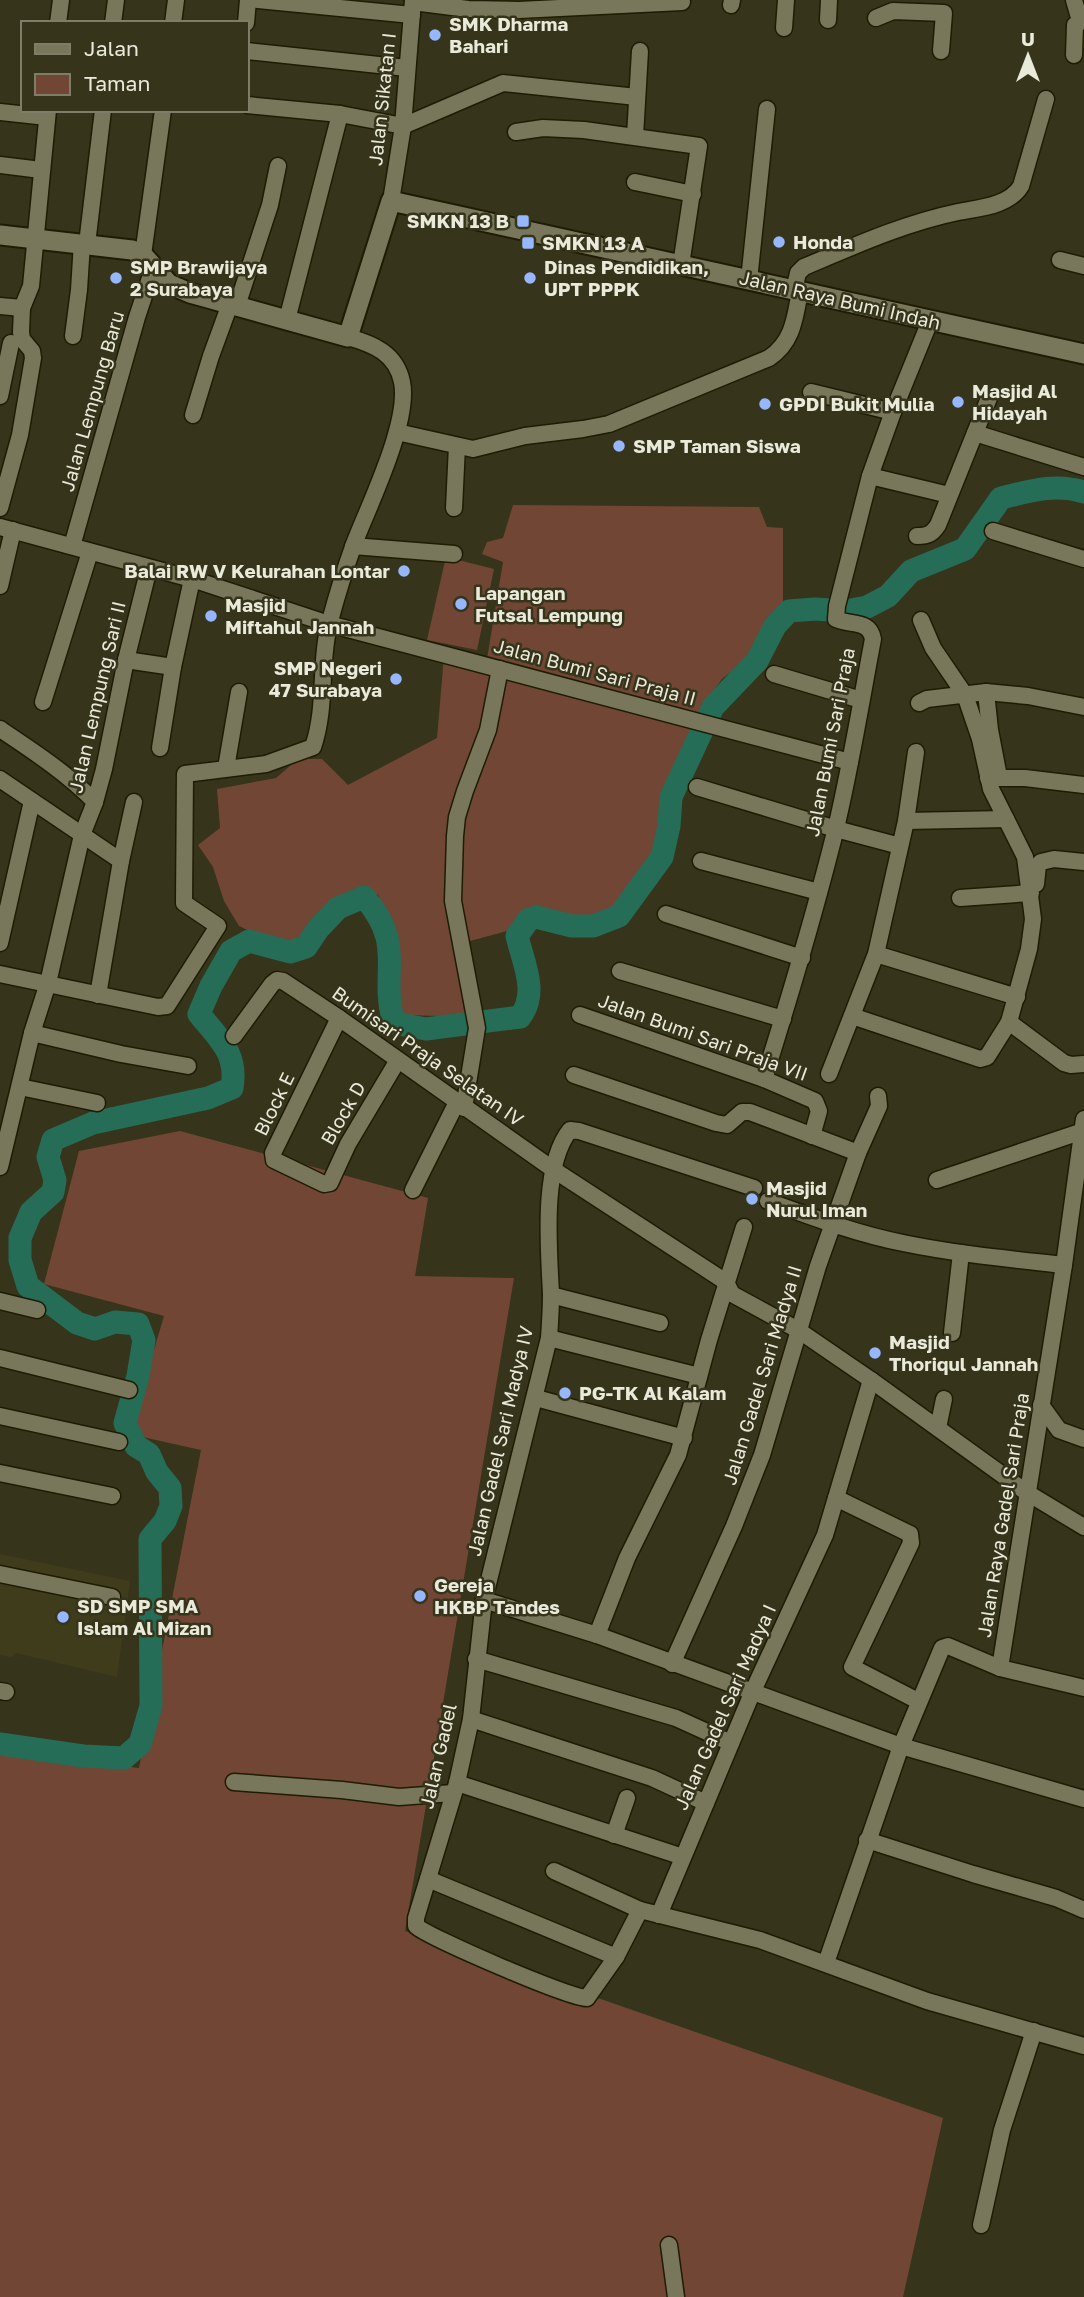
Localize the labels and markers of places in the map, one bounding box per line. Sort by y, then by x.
place label: SMK Dharma Bahari [449,12,568,57]
marker: SMK Dharma Bahari [427,27,443,43]
place label: SMKN 13 B [407,209,509,232]
marker: SMKN 13 B [515,213,531,229]
place label: Honda [793,230,853,253]
place label: SMKN 13 A [542,231,645,254]
marker: Honda [771,234,787,250]
marker: SMKN 13 A [520,235,536,251]
place label: SMP Brawijaya 2 Surabaya [130,255,267,300]
place label: Dinas Pendidikan, UPT PPPK [544,255,709,300]
marker: SMP Brawijaya 2 Surabaya [108,270,124,286]
marker: Dinas Pendidikan, UPT PPPK [522,270,538,286]
place label: Masjid Al Hidayah [972,379,1057,424]
place label: GPDI Bukit Mulia [779,392,935,415]
marker: Masjid Al Hidayah [950,394,966,410]
marker: GPDI Bukit Mulia [757,396,773,412]
place label: SMP Taman Siswa [633,434,801,457]
marker: SMP Taman Siswa [611,438,627,454]
place label: Balai RW V Kelurahan Lontar [124,559,391,582]
marker: Balai RW V Kelurahan Lontar [396,563,412,579]
place label: Lapangan Futsal Lempung [475,581,623,626]
place label: Masjid Miftahul Jannah [225,593,374,638]
marker: Lapangan Futsal Lempung [453,596,469,612]
marker: Masjid Miftahul Jannah [203,608,219,624]
place label: SMP Negeri 47 Surabaya [269,656,382,701]
marker: SMP Negeri 47 Surabaya [388,671,404,687]
place label: Masjid Nurul Iman [766,1176,867,1221]
marker: Masjid Nurul Iman [744,1191,760,1207]
place label: Masjid Thoriqul Jannah [889,1330,1038,1375]
marker: Masjid Thoriqul Jannah [867,1345,883,1361]
place label: PG-TK Al Kalam [579,1381,726,1404]
marker: PG-TK Al Kalam [557,1385,573,1401]
place label: Gereja HKBP Tandes [434,1573,560,1618]
marker: Gereja HKBP Tandes [412,1588,428,1604]
place label: SD SMP SMA Islam Al Mizan [77,1594,212,1639]
marker: SD SMP SMA Islam Al Mizan [55,1609,71,1625]

